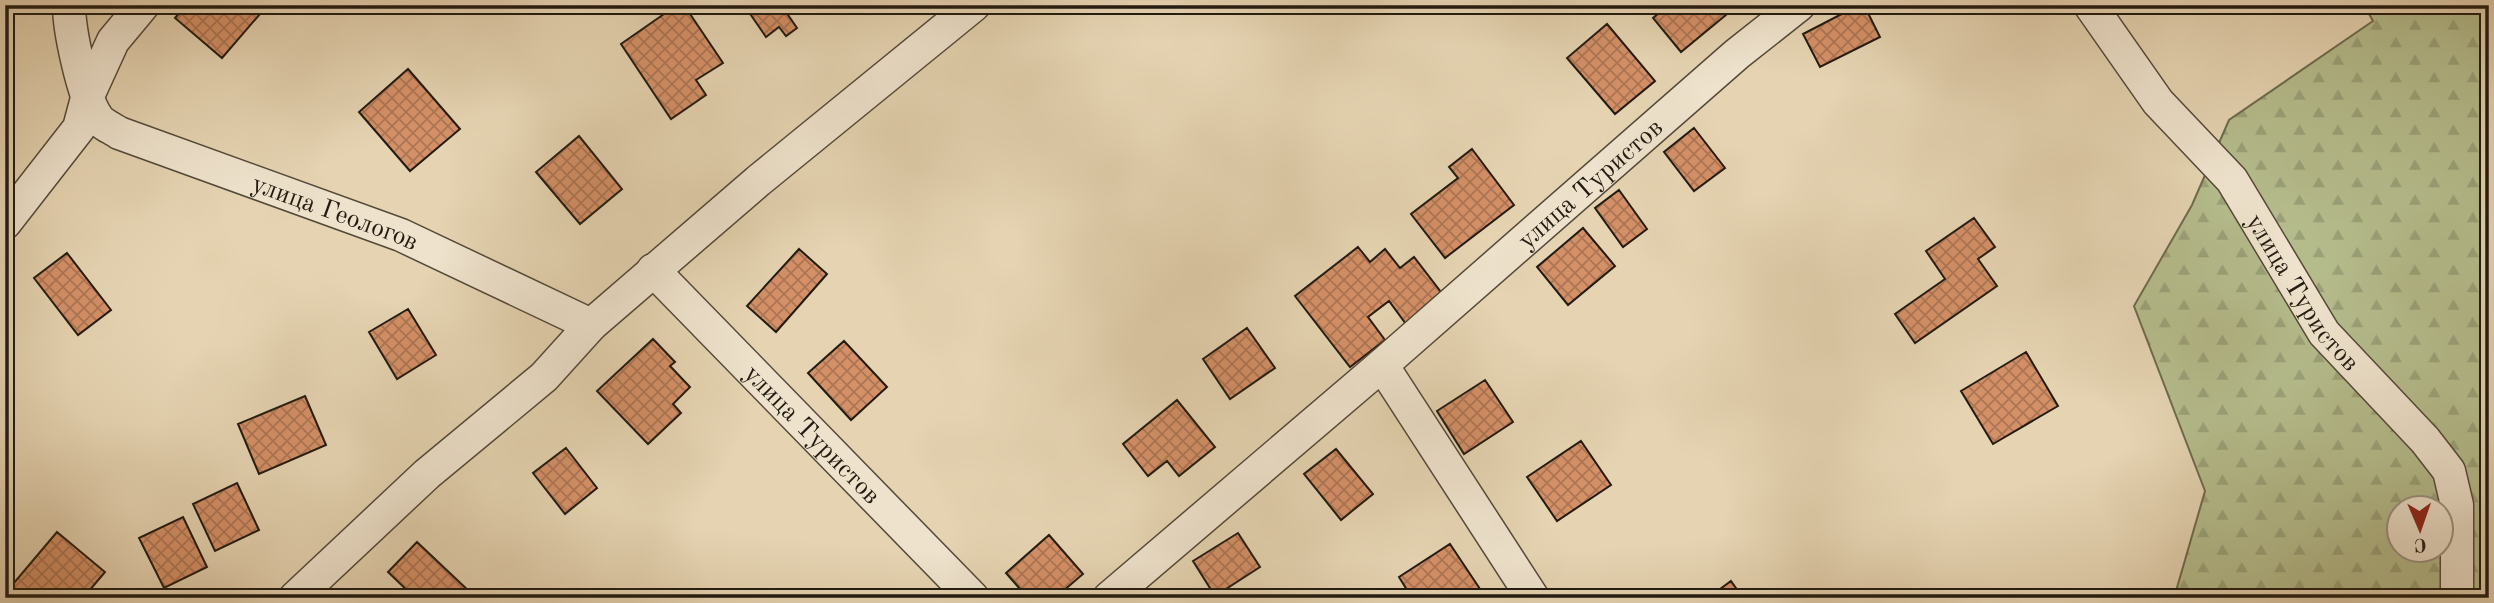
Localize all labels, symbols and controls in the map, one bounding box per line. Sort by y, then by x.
street label: улица Туристов [1514,115,1668,255]
street label: улица Геологов [248,171,422,256]
street label: улица Туристов [2241,210,2363,377]
street label: улица Туристов [738,361,885,510]
north arrow [2386,494,2456,564]
text: С [2414,534,2427,553]

